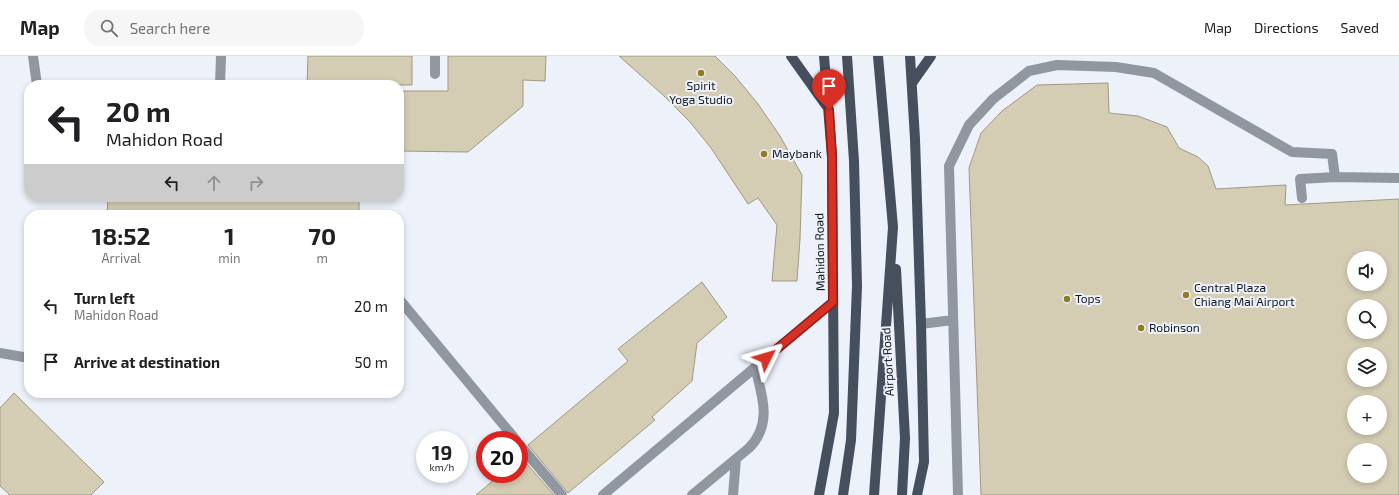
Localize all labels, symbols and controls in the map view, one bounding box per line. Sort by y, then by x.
search box [84,10,364,46]
text: Map [20,16,60,39]
icon: search [98,17,120,39]
text: Search here [130,19,210,37]
text: Map [1204,19,1232,36]
text: Directions [1254,19,1319,36]
text: Saved [1341,19,1379,36]
marker: Spirit Yoga Studio [696,68,706,78]
pin [812,69,846,110]
icon: arrive [818,75,840,97]
place label: Spirit Yoga Studio [669,78,733,106]
text: 20 m [106,94,171,128]
icon: left [40,96,92,148]
text: Mahidon Road [106,128,223,150]
place label: Maybank [772,146,822,160]
marker: Maybank [759,149,769,159]
icon: left [161,172,183,194]
icon: ahead [203,172,225,194]
icon: right [245,172,267,194]
street label: Mahidon Road [811,213,827,291]
text: 18:52 [92,221,151,250]
text: 1 [224,221,235,250]
text: 70 [308,221,336,250]
text: Arrival [101,250,141,266]
text: min [218,250,241,266]
text: m [317,250,328,266]
map controls [1347,251,1387,483]
button: sound [1347,251,1387,291]
place label: Central Plaza Chiang Mai Airport [1194,280,1295,308]
text: Turn left [74,289,135,307]
marker: Central Plaza Chiang Mai Airport [1181,290,1191,300]
place label: Tops [1075,291,1101,305]
marker: Tops [1062,294,1072,304]
icon: left [40,295,62,317]
text: 20 m [354,297,388,315]
button: search [1347,299,1387,339]
text: Mahidon Road [74,307,159,323]
place label: Robinson [1149,320,1200,334]
marker: Robinson [1136,323,1146,333]
street label: Airport Road [878,327,896,397]
position arrow [745,337,787,379]
button: layers [1347,347,1387,387]
icon: arrive [40,351,62,373]
text: Arrive at destination [74,353,220,371]
text: 50 m [354,353,388,371]
button: + [1347,395,1387,435]
speed limit sign: 20 [476,431,528,483]
text: 19 [432,440,452,464]
button: − [1347,443,1387,483]
text: km/h [430,461,454,473]

